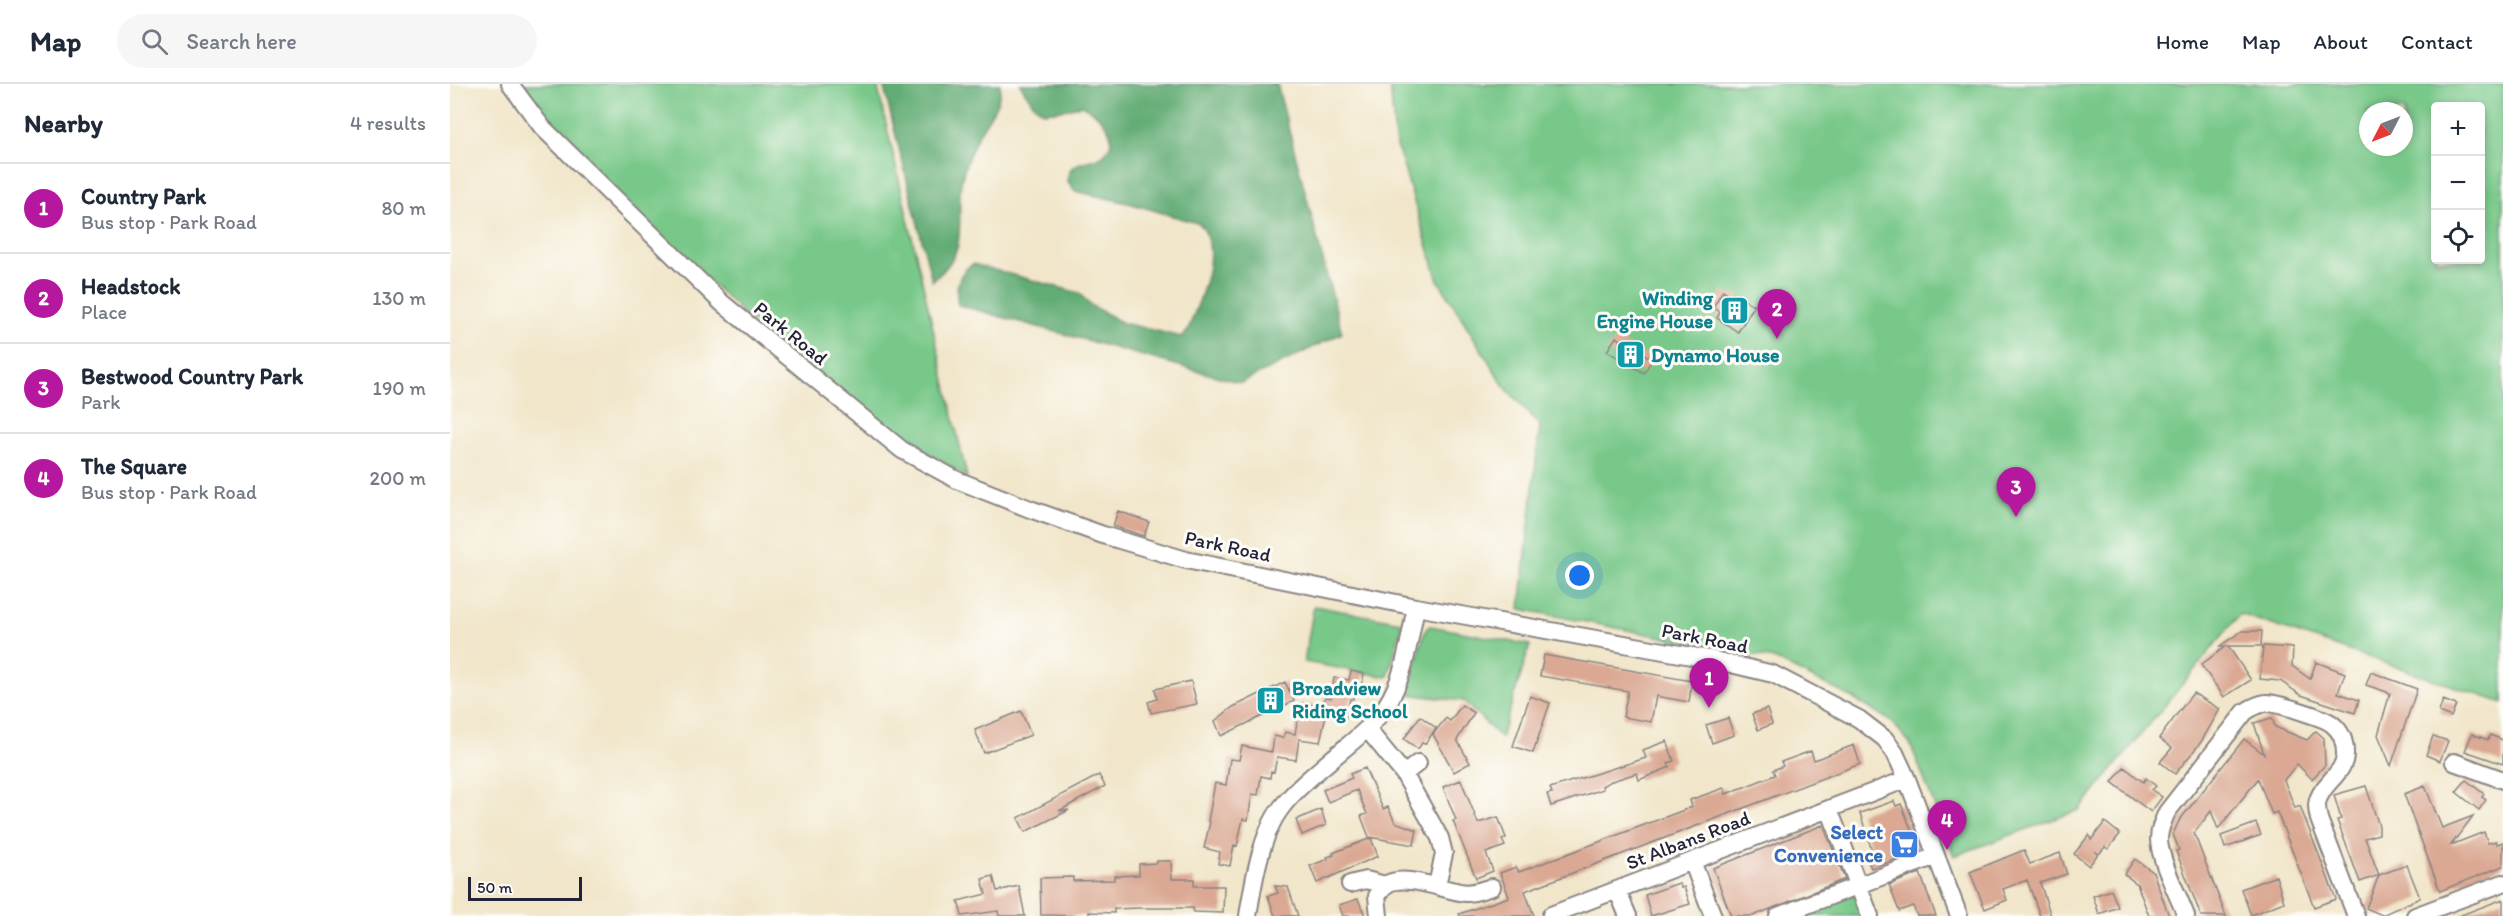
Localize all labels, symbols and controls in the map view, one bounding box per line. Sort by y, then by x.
search box [117,14,537,68]
text: Map [30,24,81,58]
icon: search [138,25,171,58]
text: Search here [186,28,297,55]
text: Home [2156,29,2209,54]
text: Map [2242,29,2281,54]
text: About [2314,29,2368,54]
text: Contact [2401,29,2473,54]
north arrow [2359,102,2413,156]
map controls [2431,102,2485,264]
button: + [2431,102,2485,156]
text: Nearby [24,107,103,139]
text: 4 results [350,111,426,135]
button: − [2431,156,2485,210]
text: Country Park [81,183,206,210]
text: 1 [39,196,48,220]
text: 80 m [381,196,426,220]
text: Bus stop · Park Road [81,210,257,234]
button: locate [2431,210,2485,264]
text: Headstock [81,273,180,300]
text: 2 [38,286,49,310]
text: 130 m [372,286,426,310]
place label: Winding Engine House [1597,286,1714,334]
pin: 2 [1758,290,1796,339]
building icon: Winding Engine House [1718,294,1750,326]
street label: Park Road [749,296,833,370]
text: Place [81,300,127,324]
building icon: Dynamo House [1614,339,1646,371]
place label: Dynamo House [1651,343,1780,368]
text: Bestwood Country Park [81,363,303,390]
text: 3 [38,376,49,400]
text: 190 m [373,376,426,400]
text: Park [81,390,120,414]
text: The Square [81,453,187,480]
text: 4 [37,466,50,490]
text: 200 m [370,466,426,490]
pin: 3 [1996,468,2036,517]
text: Bus stop · Park Road [81,480,257,504]
street label: Park Road [1183,525,1273,567]
your location [1565,561,1594,590]
street label: Park Road [1660,618,1750,658]
pin: 1 [1690,658,1728,708]
place label: Broadview Riding School [1292,676,1408,724]
building icon: Broadview Riding School [1255,684,1287,716]
pin: 4 [1928,800,1966,850]
street label: St Albans Road [1623,805,1753,875]
place label: Select Convenience [1774,820,1883,867]
supermarket icon: Select Convenience [1888,828,1920,860]
scale bar [468,874,582,902]
text: 50 m [477,878,512,897]

